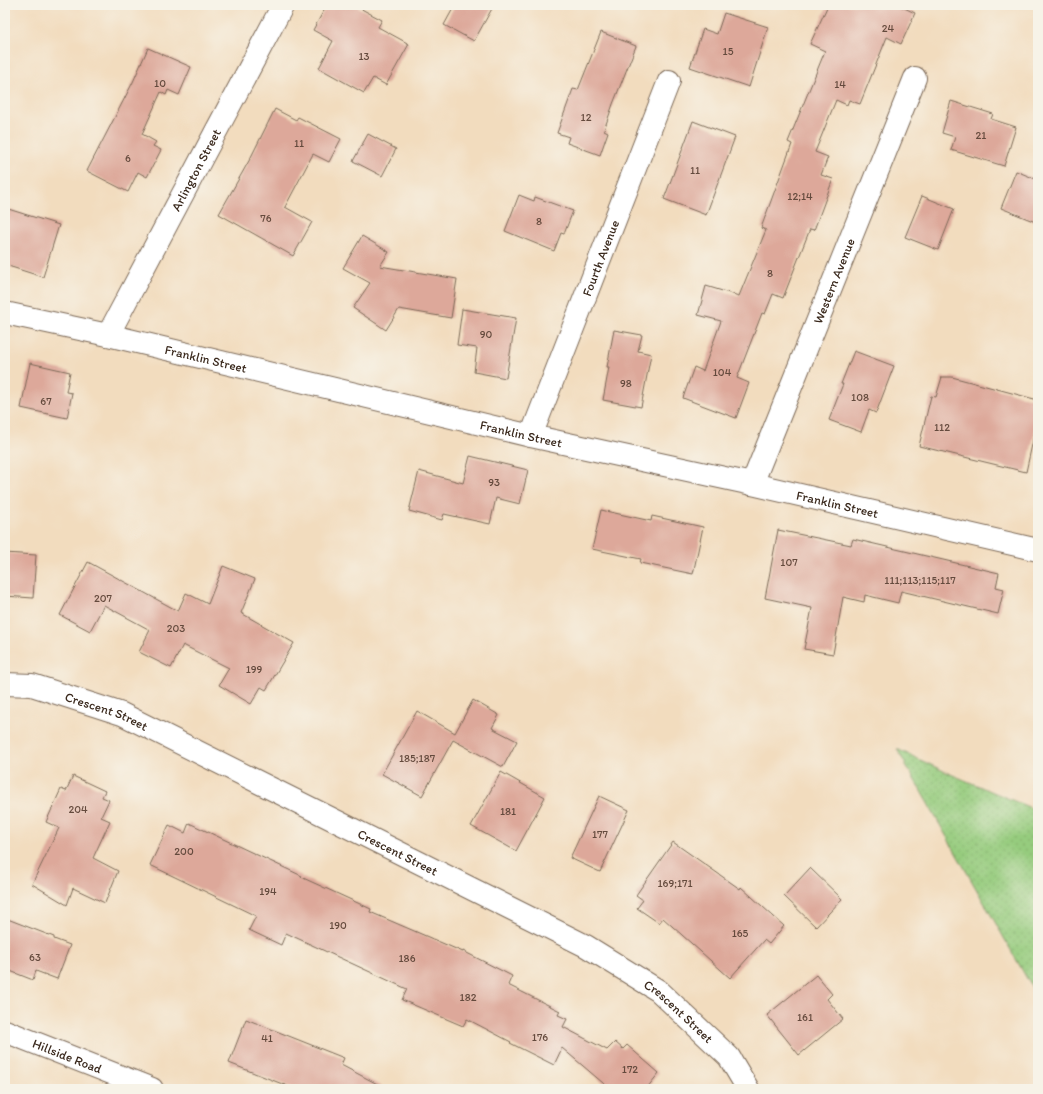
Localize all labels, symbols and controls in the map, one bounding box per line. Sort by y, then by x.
house number: 24 [882,22,895,35]
house number: 15 [723,45,734,58]
house number: 13 [358,50,370,63]
house number: 10 [154,77,166,90]
house number: 14 [834,78,846,91]
house number: 12 [581,111,592,124]
street label: Arlington Street [168,126,224,213]
house number: 21 [976,129,986,142]
house number: 11 [294,137,304,150]
house number: 6 [125,152,131,165]
house number: 11 [690,164,700,177]
house number: 12;14 [787,190,813,203]
house number: 76 [260,212,272,225]
house number: 8 [536,215,542,228]
street label: Fourth Avenue [579,218,622,298]
street label: Western Avenue [810,236,857,326]
house number: 8 [767,267,773,280]
house number: 90 [480,328,492,341]
street label: Franklin Street [163,341,249,375]
house number: 104 [713,366,732,379]
house number: 98 [620,377,632,390]
house number: 108 [851,391,869,404]
house number: 67 [40,395,52,408]
street label: Franklin Street [479,417,564,450]
house number: 112 [934,421,950,434]
house number: 93 [488,476,500,489]
street label: Franklin Street [795,487,880,520]
house number: 107 [780,556,798,569]
house number: 111;113;115;117 [884,574,956,587]
house number: 207 [94,592,113,605]
house number: 203 [167,622,185,635]
house number: 199 [246,663,263,676]
street label: Crescent Street [63,689,151,733]
house number: 185;187 [399,752,436,765]
house number: 204 [68,803,88,816]
house number: 181 [500,805,516,818]
street label: Crescent Street [355,826,440,878]
house number: 177 [592,828,609,841]
house number: 200 [174,845,194,858]
house number: 169;171 [657,877,693,890]
house number: 194 [259,885,277,898]
house number: 190 [329,919,347,932]
house number: 165 [732,927,749,940]
house number: 63 [29,951,41,964]
house number: 186 [399,952,416,965]
street label: Crescent Street [642,976,716,1046]
house number: 182 [460,991,477,1004]
house number: 161 [797,1011,813,1024]
house number: 176 [532,1031,548,1044]
house number: 41 [261,1032,273,1045]
street label: Hillside Road [31,1035,104,1076]
house number: 172 [622,1063,638,1076]

